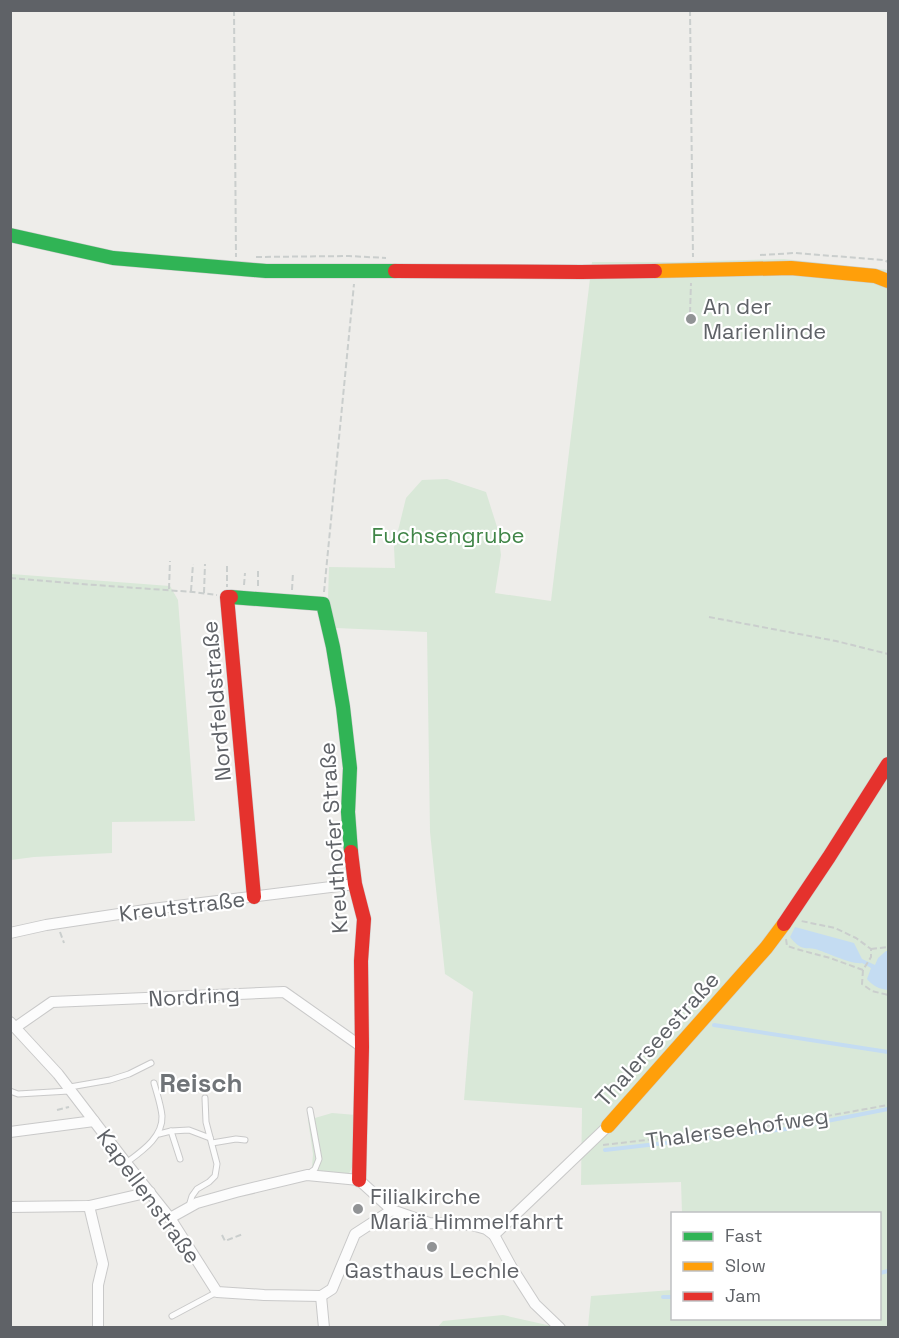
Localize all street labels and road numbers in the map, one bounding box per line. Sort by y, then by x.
street label: Nordfeldstraße [195,620,237,782]
street label: Kreuthofer Straße [312,741,354,935]
street label: Kreutstraße [117,884,247,928]
street label: Thalerseestraße [589,966,725,1112]
street label: Nordring [148,980,240,1012]
street label: Thalerseehofweg [644,1101,830,1155]
street label: Kapellenstraße [91,1123,207,1269]

